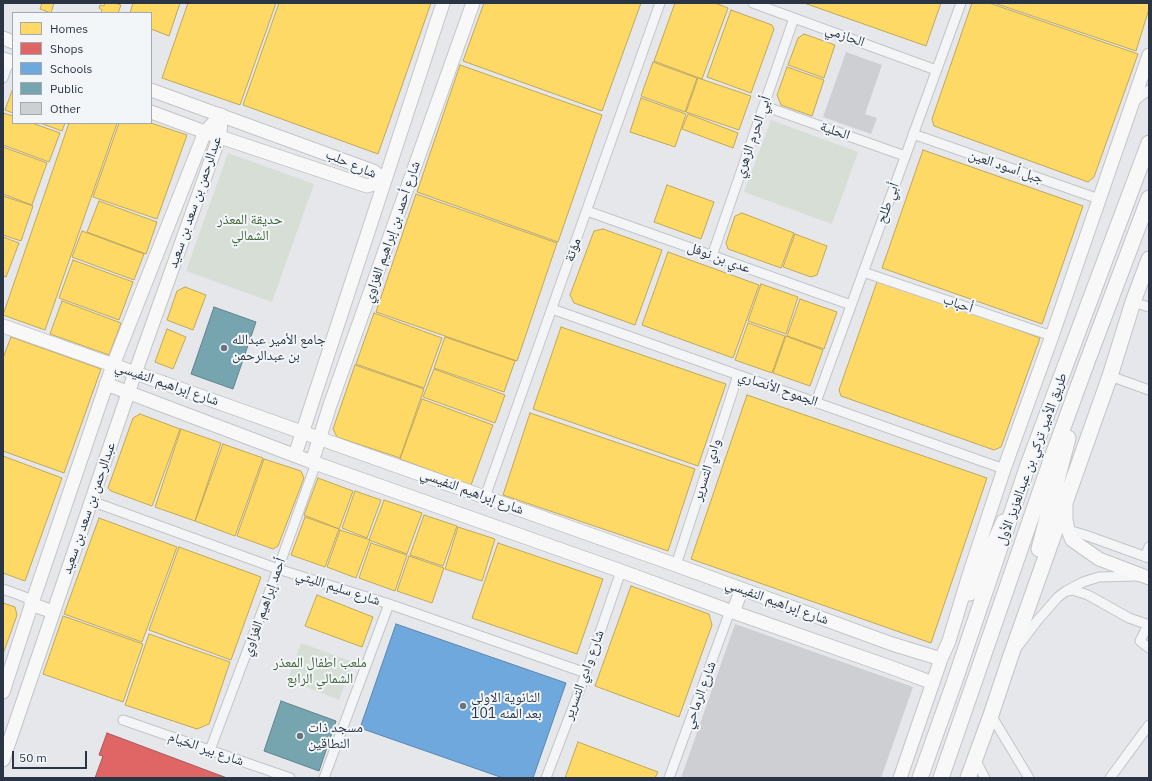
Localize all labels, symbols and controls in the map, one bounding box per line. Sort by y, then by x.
legend [12,12,152,124]
text: Homes [50,21,88,36]
street label: الحازمي [823,21,867,51]
text: Shops [50,41,83,56]
text: Schools [50,61,92,76]
text: Public [50,81,83,96]
street label: أبي الحرم الزهري [731,94,775,180]
text: Other [50,101,81,116]
street label: الحلية [818,118,852,144]
street label: عبدالرحمن بن سعد بن سعيد [165,134,225,270]
street label: شارع حلب [323,146,379,182]
street label: جبل أسود العين [966,146,1046,188]
street label: شارع أحمد بن إبراهيم الغزاوي [360,159,424,305]
street label: أبي طلح [873,180,903,226]
park label: حديقة المعذر الشمالي [217,212,283,244]
street label: مؤتة [561,236,585,264]
street label: عدي بن نوفل [685,239,753,277]
street label: أحباب [941,291,975,317]
place label: جامع الأمير عبدالله بن عبدالرحمن [232,332,326,364]
marker: جامع الأمير عبدالله بن عبدالرحمن [219,343,229,353]
street label: شارع إبراهيم النفيسي [113,358,221,410]
street label: الجموح الأنصاري [736,368,820,410]
street label: طريق الأمير تركي بن عبدالعزيز الأول [993,370,1071,548]
street label: وادي التسرير [689,437,725,503]
street label: عبدالرحمن بن سعد بن سعيد [59,440,119,576]
street label: شارع إبراهيم النفيسي [418,466,526,518]
street label: أحمد إبراهيم الغزاوي [238,556,290,658]
street label: شارع سليم الليثي [294,566,382,610]
street label: شارع إبراهيم النفيسي [723,576,831,628]
street label: شارع وادي التسرير [560,628,608,722]
park label: ملعب اطفال المعذر الشمالي الرابع [273,655,367,688]
street label: شارع الرماحي [680,659,720,731]
place label: الثانوية الاولى بعد المئه 101 [471,690,542,722]
marker: الثانوية الاولى بعد المئه 101 [458,701,468,711]
place label: مسجد ذات النطاقين [308,720,363,752]
street label: شارع بير الخيام [166,728,246,770]
marker: مسجد ذات النطاقين [295,731,305,741]
scale bar [14,743,89,769]
text: 50 m [19,750,47,765]

